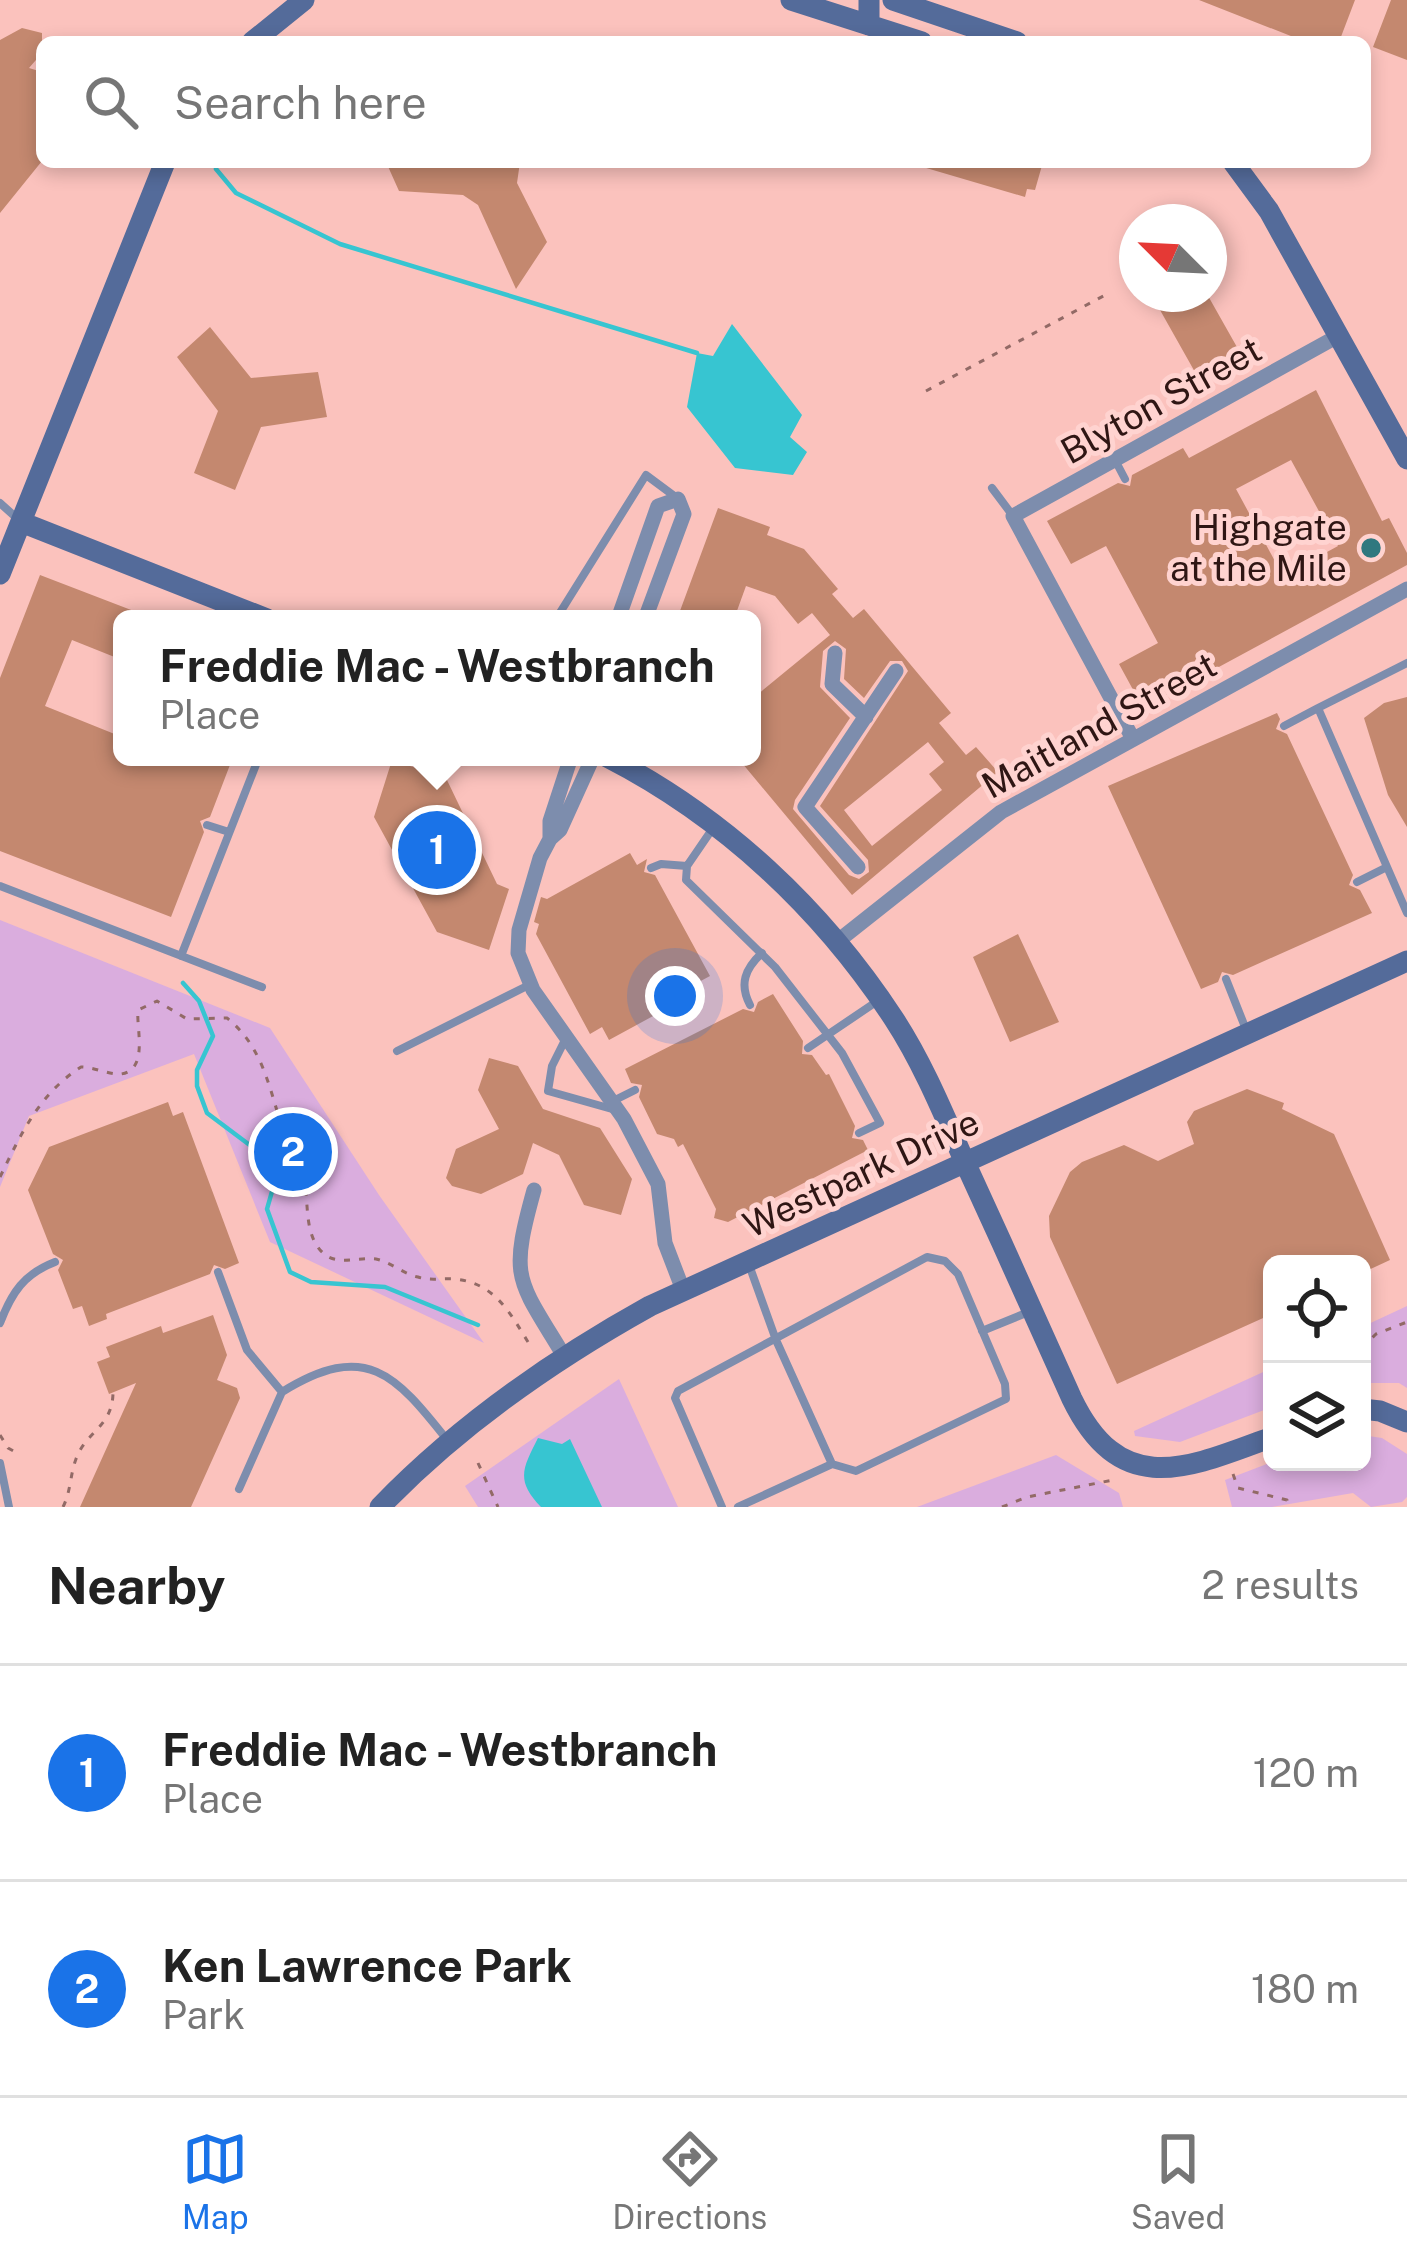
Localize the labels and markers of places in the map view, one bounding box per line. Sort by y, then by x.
place label: Highgate at the Mile [1170,506,1347,589]
marker: Highgate at the Mile [1358,535,1384,561]
pin: 1 [398,805,476,895]
pin: 2 [254,1107,332,1197]

